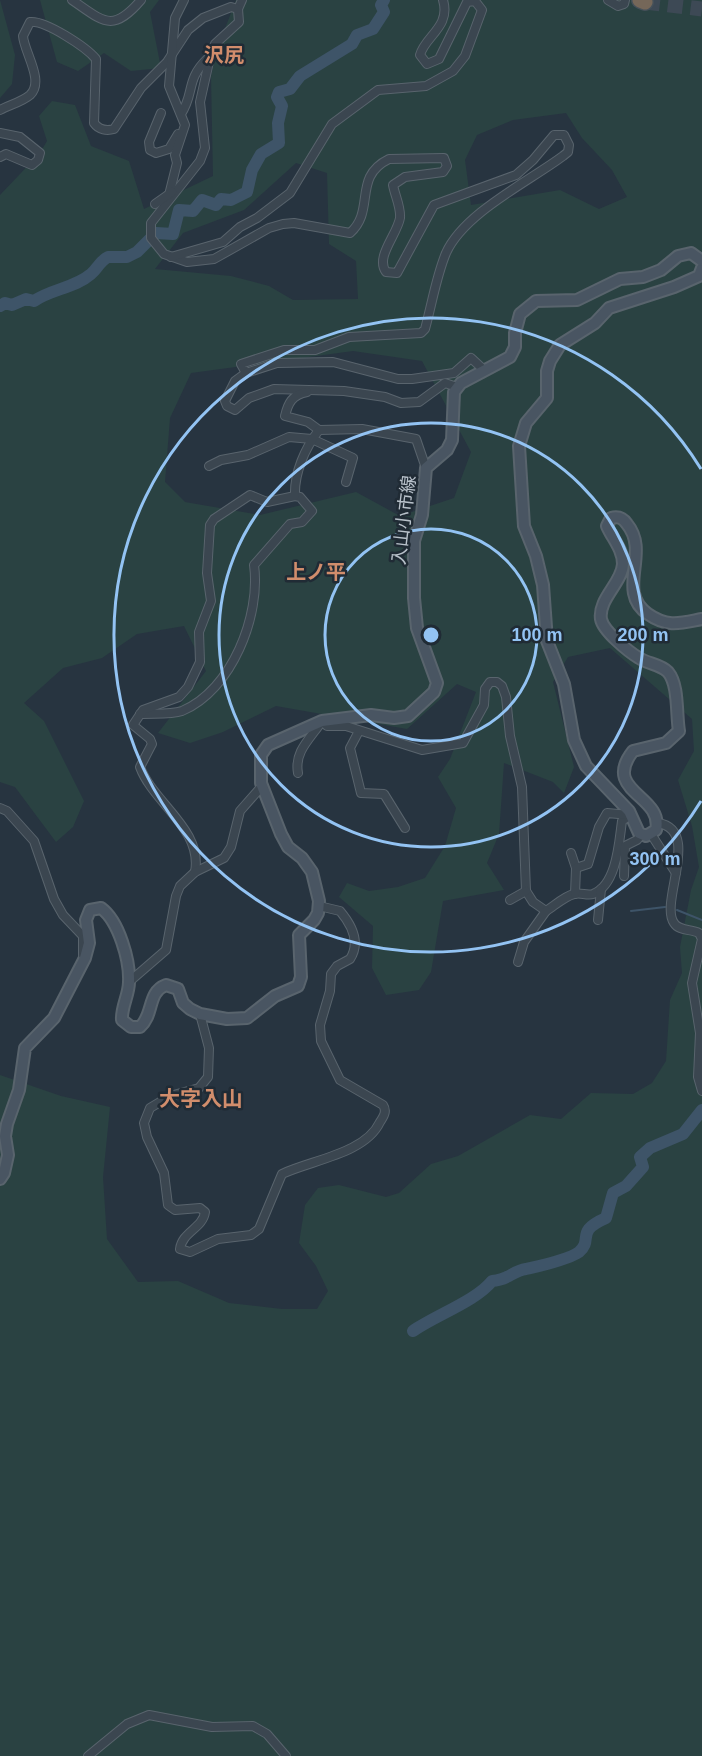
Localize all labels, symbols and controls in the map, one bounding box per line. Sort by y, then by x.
district label: 沢尻 [204,44,244,66]
street label: 入山小市線 [389,474,419,566]
district label: 上ノ平 [286,561,346,583]
centre of rings [421,625,441,645]
text: 100 m [511,625,563,645]
text: 200 m [617,625,669,645]
text: 300 m [629,849,681,869]
district label: 大字入山 [159,1087,243,1110]

